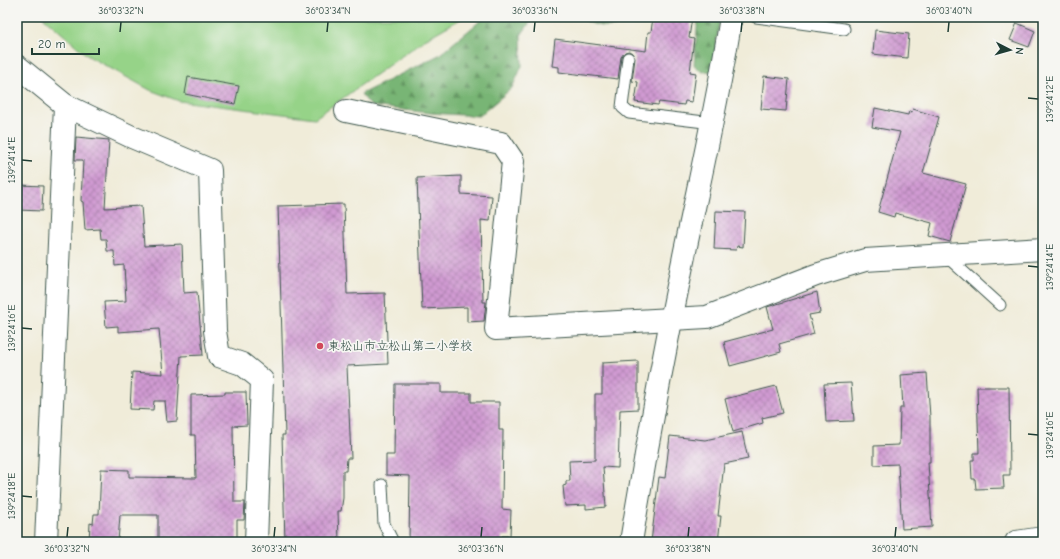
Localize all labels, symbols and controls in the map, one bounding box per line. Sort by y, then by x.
text: 36°03'32"N [98,5,144,17]
text: 36°03'34"N [305,5,351,17]
text: 36°03'36"N [512,5,558,17]
text: 36°03'38"N [719,5,765,17]
text: 36°03'40"N [926,5,972,17]
scale bar [32,30,99,56]
north arrow [990,30,1030,70]
text: 20 m [38,37,66,51]
text: N [1013,47,1026,55]
text: 139°24'12"E [1044,76,1056,122]
text: 139°24'14"E [6,137,18,183]
text: 139°24'14"E [1044,244,1056,290]
text: 139°24'16"E [6,305,18,351]
place label: 東松山市立松山第二小学校 [328,339,472,353]
marker: 東松山市立松山第二小学校 [315,341,325,351]
text: 139°24'16"E [1044,412,1056,458]
text: 139°24'18"E [6,473,18,519]
text: 36°03'32"N [44,543,90,555]
text: 36°03'34"N [251,543,297,555]
text: 36°03'36"N [458,543,504,555]
text: 36°03'38"N [665,543,711,555]
text: 36°03'40"N [872,543,918,555]

